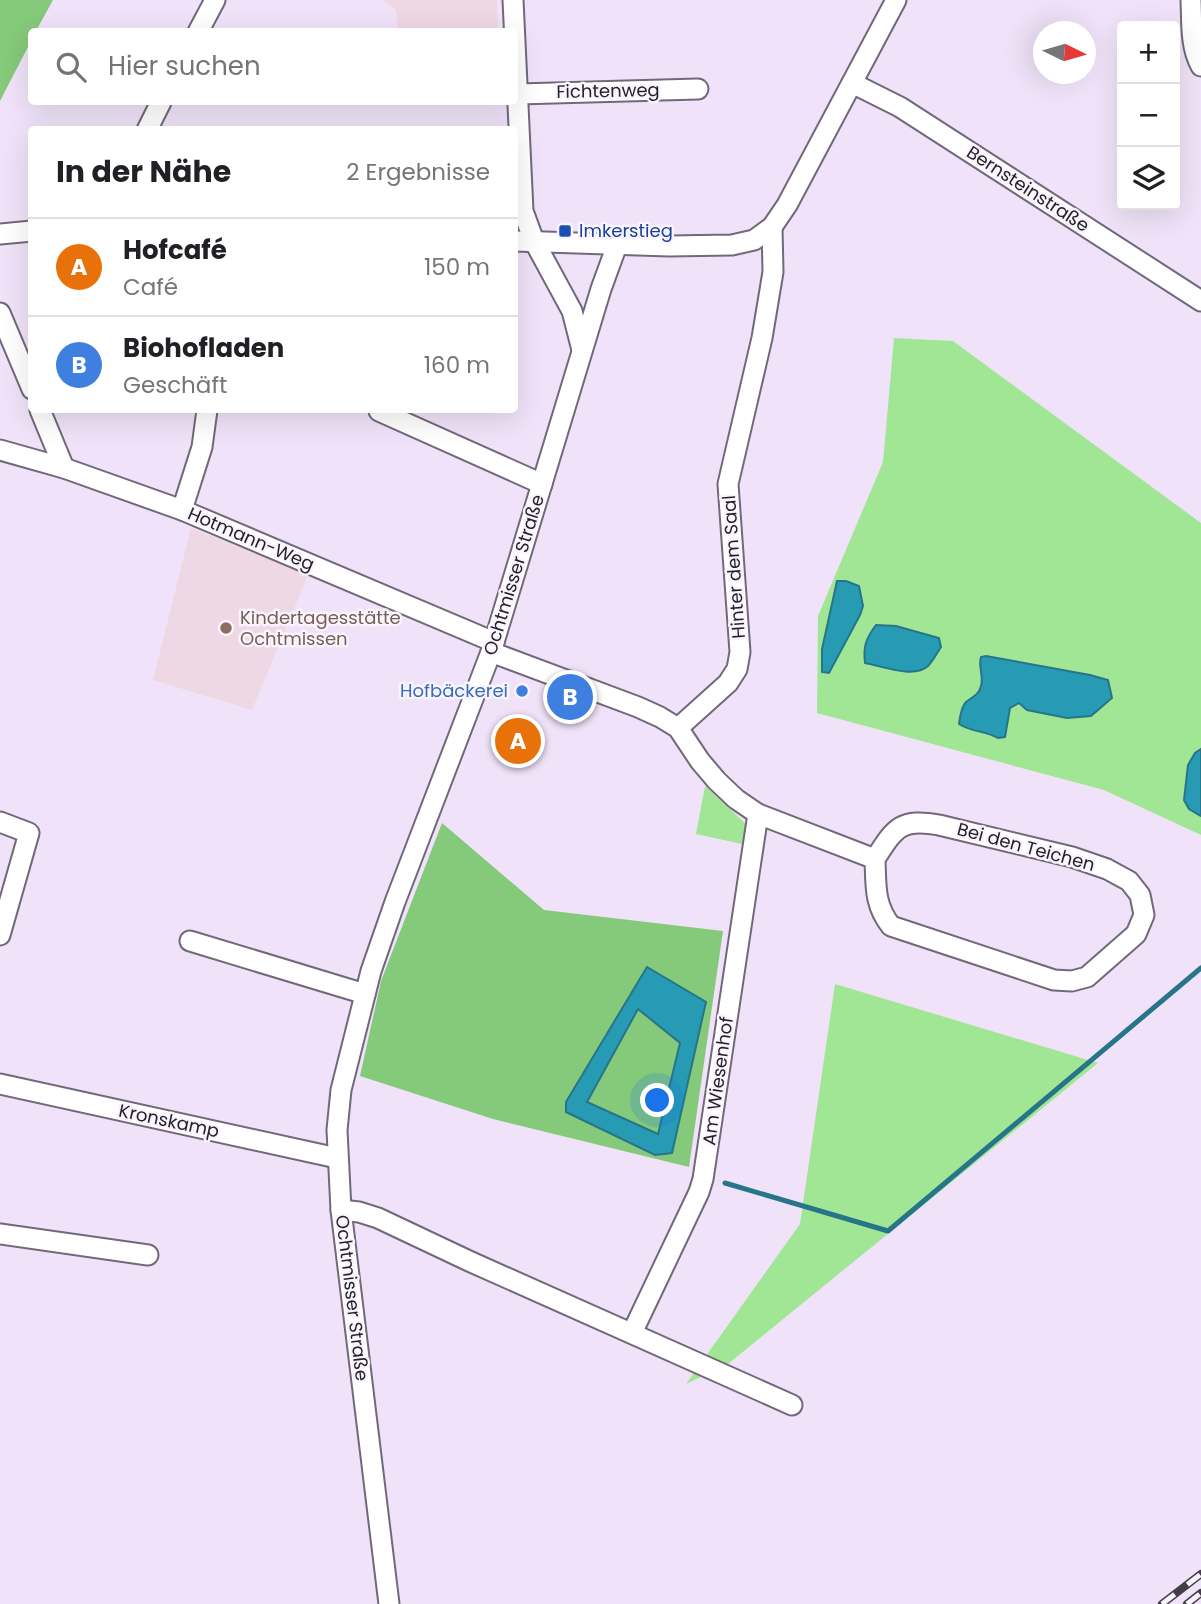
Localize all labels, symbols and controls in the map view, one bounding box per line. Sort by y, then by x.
north arrow [1033,21,1096,84]
map controls [1117,21,1180,210]
button: + [1117,21,1180,84]
search box [28,28,518,105]
icon: search [52,48,90,86]
text: Hier suchen [108,48,261,84]
street label: Fichtenweg [556,77,660,104]
button: − [1117,84,1180,147]
street label: Bernsteinstraße [962,140,1095,238]
button: layers [1117,147,1180,210]
text: In der Nähe [56,150,231,193]
text: 2 Ergebnisse [346,156,490,188]
place label: Imkerstieg [579,218,673,243]
marker: Imkerstieg [557,223,573,239]
text: Hofcafé [123,232,227,268]
text: A [71,251,87,283]
text: 150 m [424,251,490,283]
text: Café [123,271,178,303]
text: Biohofladen [123,330,284,366]
text: B [71,349,87,381]
text: 160 m [424,349,490,381]
text: Geschäft [123,369,227,401]
street label: Ochtmisser Straße [477,491,550,658]
street label: Hinter dem Saal [716,495,751,640]
street label: Hotmann-Weg [184,501,318,576]
place label: Kindertagesstätte Ochtmissen [240,605,401,651]
marker: Kindertagesstätte Ochtmissen [218,620,234,636]
pin: B [547,671,593,723]
place label: Hofbäckerei [400,678,508,703]
marker: Hofbäckerei [514,683,530,699]
pin: A [495,715,541,767]
street label: Bei den Teichen [955,816,1098,877]
street label: Am Wiesenhof [696,1015,739,1147]
your location [640,1083,674,1117]
street label: Kronskamp [117,1098,222,1143]
street label: Ochtmisser Straße [330,1214,375,1382]

